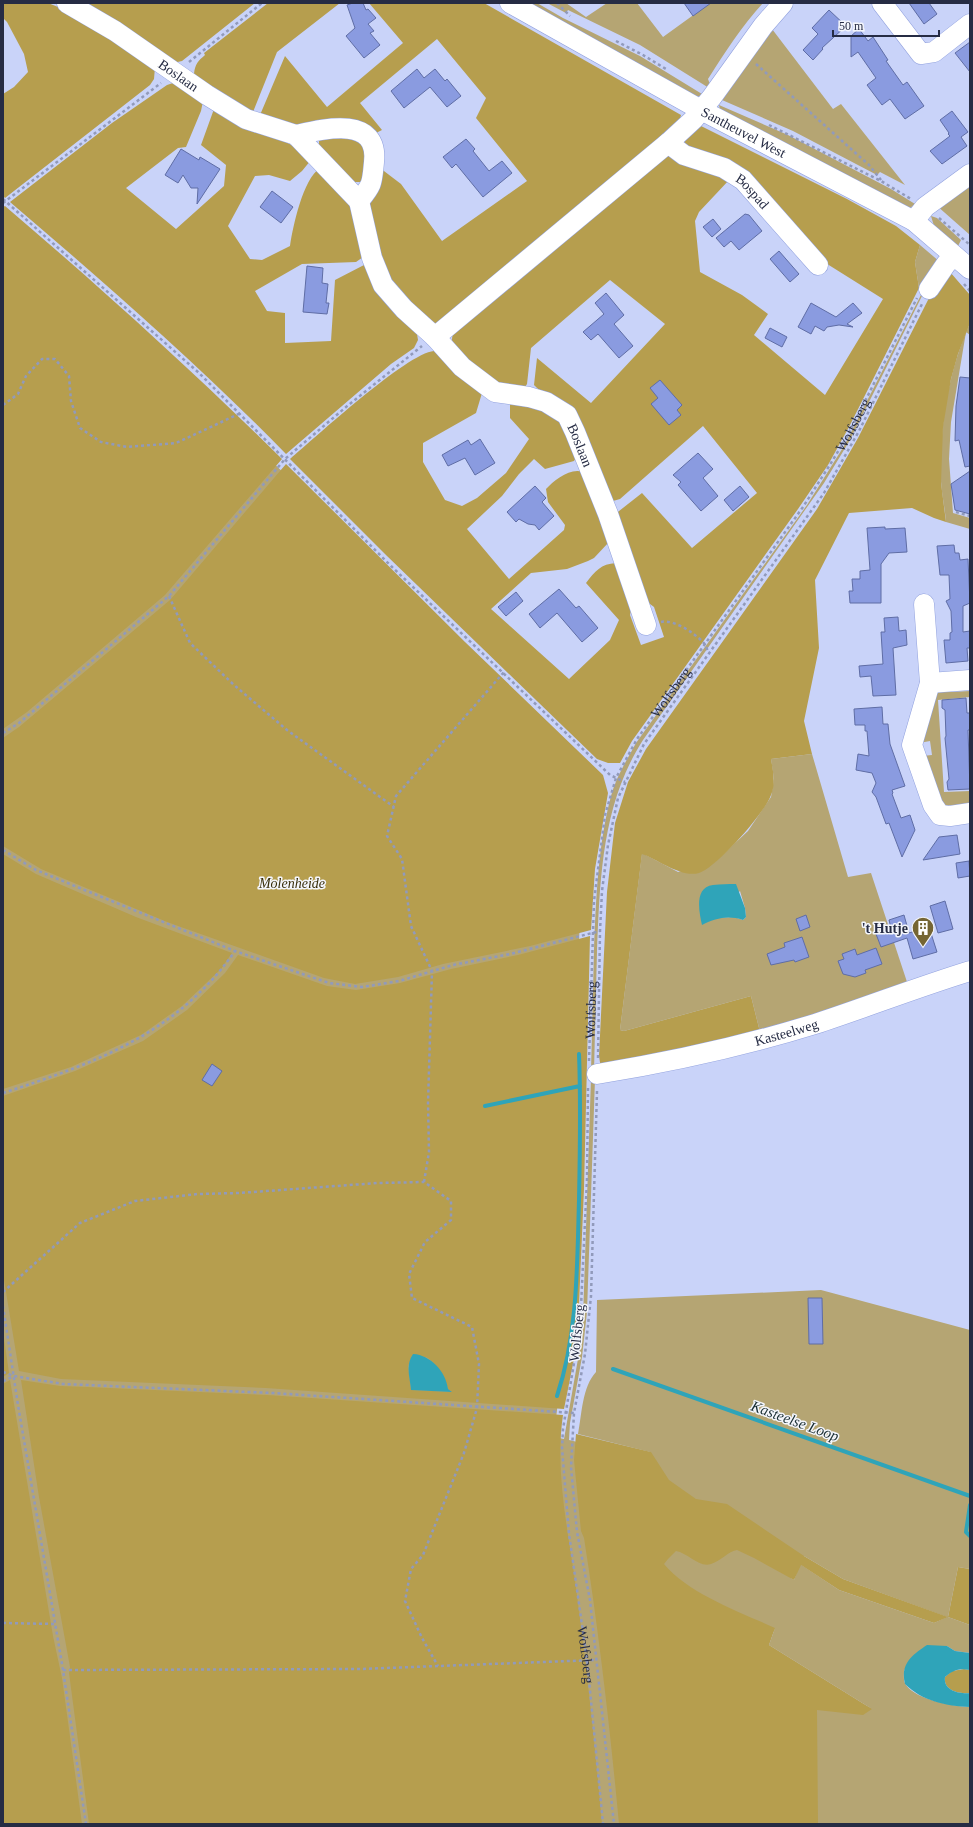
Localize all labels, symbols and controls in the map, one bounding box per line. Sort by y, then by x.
scale bar [833,12,939,38]
text: 50 m [839,19,864,33]
street label: Boslaan [156,56,201,94]
street label: Santheuvel West [699,104,788,160]
street label: Bospad [733,170,772,212]
street label: Wolfsberg [832,396,873,454]
street label: Boslaan [565,421,596,469]
street label: Wolfsberg [647,665,693,720]
park label: Molenheide [258,876,325,891]
building icon: 't Hutje [910,915,936,948]
place label: 't Hutje [862,921,908,936]
street label: Wolfsberg [582,981,599,1039]
street label: Kasteelweg [753,1016,820,1048]
street label: Wolfsberg [567,1304,587,1362]
water label: Kasteelse Loop [748,1397,841,1444]
street label: Wolfsberg [575,1625,597,1684]

